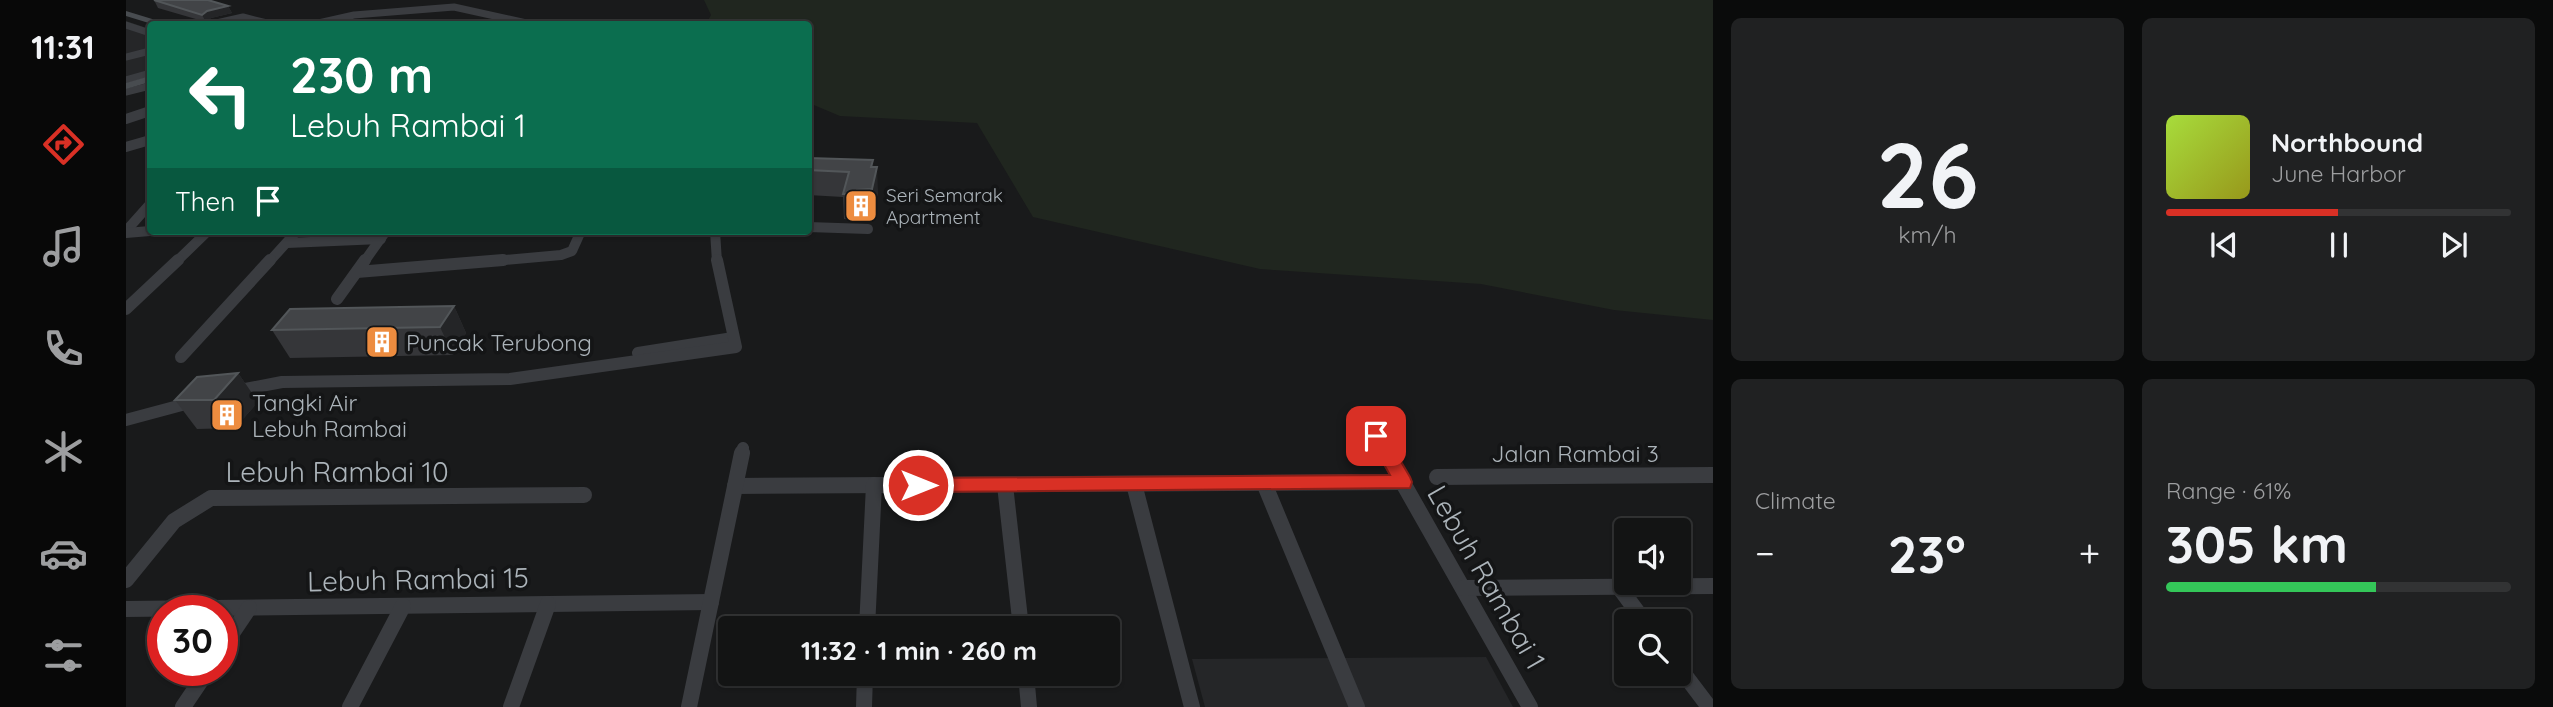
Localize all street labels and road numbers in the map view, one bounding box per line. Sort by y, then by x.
street label: Jalan Rambai 3 [1491,439,1659,468]
street label: Lebuh Rambai 10 [225,454,449,489]
street label: Lebuh Rambai 1 [1420,479,1554,675]
street label: Lebuh Rambai 15 [307,560,529,598]

